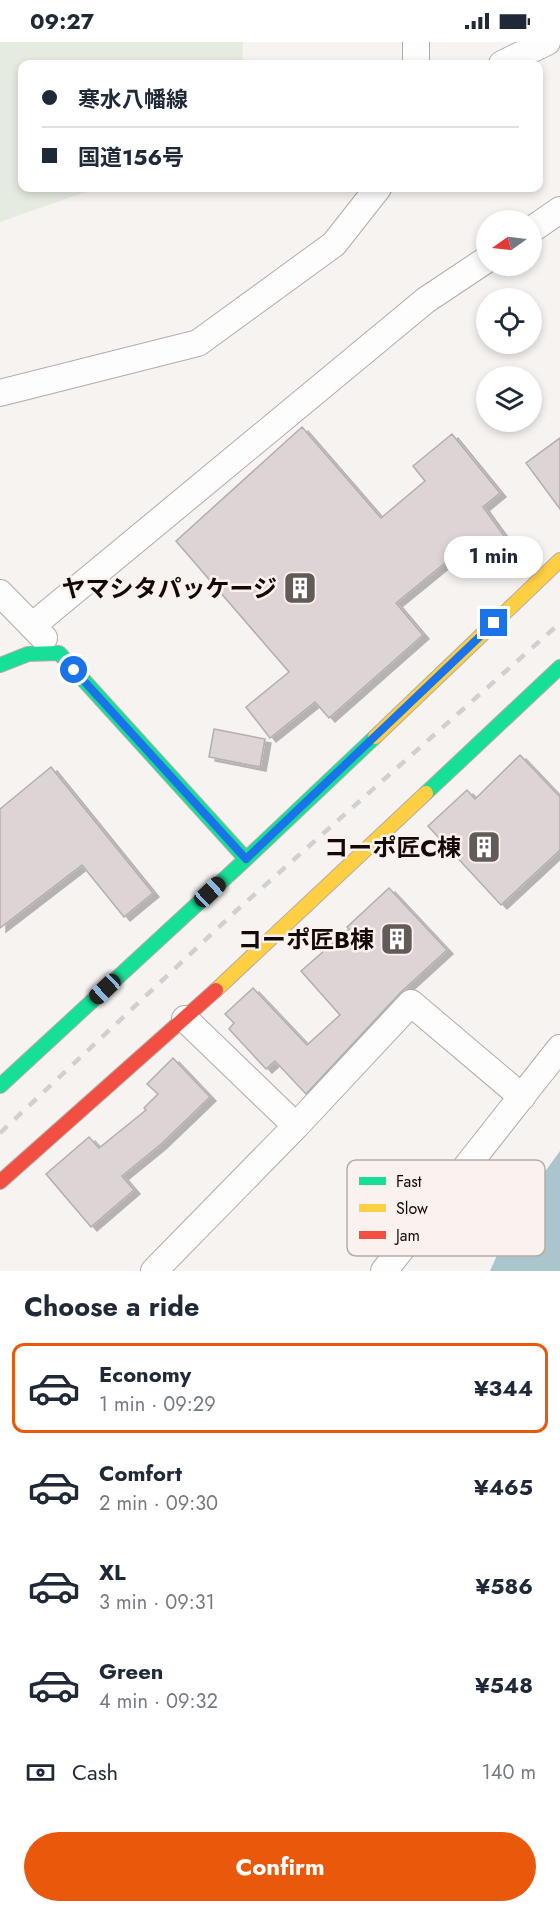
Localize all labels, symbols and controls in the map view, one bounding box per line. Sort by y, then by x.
text: 09:27 [30,5,94,37]
text: 寒水八幡線 [78,83,188,115]
text: 国道156号 [78,141,184,173]
north arrow [476,210,542,276]
map controls [476,210,542,432]
button: locate [476,288,542,354]
button: layers [476,366,542,432]
callout: 1 min [444,536,544,578]
text: 1 min [469,542,518,571]
building icon: ヤマシタパッケージ [282,570,318,606]
place label: ヤマシタパッケージ [61,571,277,606]
route end [480,609,507,636]
route start [60,656,87,683]
building icon: コーポ匠C棟 [466,829,502,865]
place label: コーポ匠C棟 [324,830,461,865]
car [191,873,229,911]
building icon: コーポ匠B棟 [379,921,415,957]
place label: コーポ匠B棟 [238,922,374,957]
car [86,970,124,1008]
legend [347,1160,545,1256]
text: Fast [396,1170,422,1193]
text: Slow [396,1197,428,1220]
text: Jam [394,1224,420,1247]
text: Choose a ride [24,1287,199,1326]
text: Economy [99,1358,191,1390]
icon: car [27,1361,81,1415]
text: ¥344 [474,1372,533,1404]
text: 1 min · 09:29 [99,1390,216,1419]
text: Comfort [99,1457,182,1489]
icon: car [27,1460,81,1514]
text: ¥465 [474,1471,533,1503]
text: 2 min · 09:30 [99,1489,218,1518]
text: XL [99,1556,126,1588]
icon: car [27,1559,81,1613]
text: ¥586 [476,1570,533,1602]
text: 3 min · 09:31 [99,1588,215,1617]
text: Green [99,1655,163,1687]
icon: car [27,1658,81,1712]
text: ¥548 [475,1669,533,1701]
text: 4 min · 09:32 [99,1687,218,1716]
icon: cash [24,1756,57,1789]
text: Cash [72,1756,118,1788]
text: 140 m [482,1758,536,1787]
button: Confirm [24,1832,536,1901]

